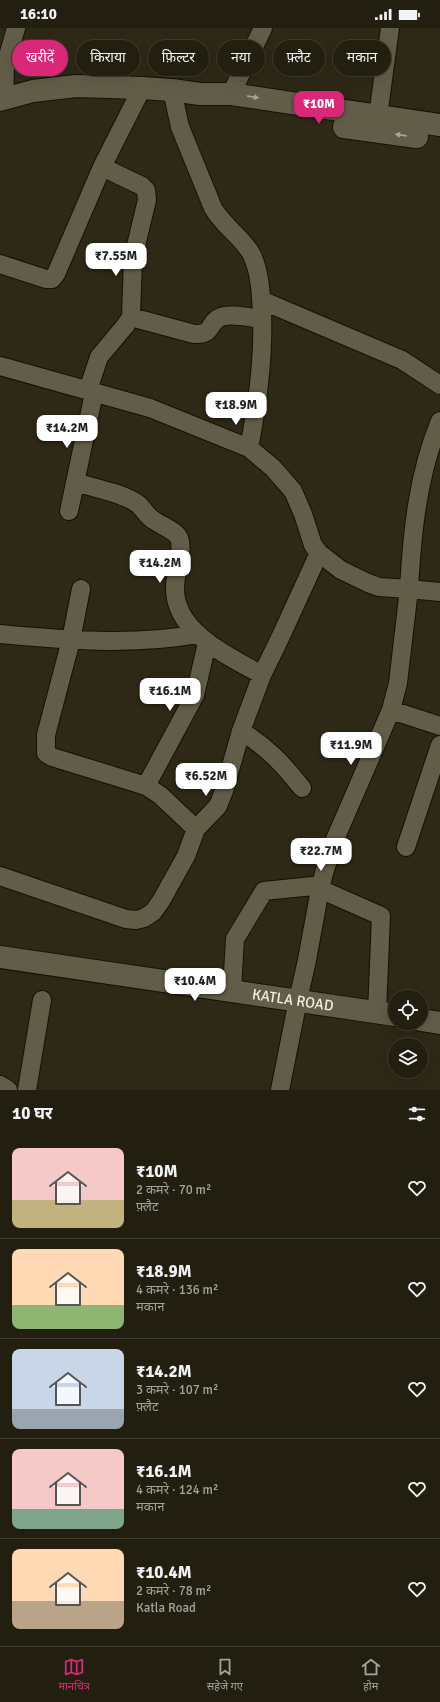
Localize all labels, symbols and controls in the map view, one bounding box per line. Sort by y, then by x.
text: 16:10 [20,5,57,23]
chip: खरीदें [12,40,68,76]
chip: किराया [76,40,140,76]
chip: फ़िल्टर [148,40,209,76]
chip: नया [217,40,265,76]
chip: फ़्लैट [273,40,325,76]
chip: मकान [333,40,391,76]
pin: ₹10M [295,91,343,125]
one-way arrow [246,94,259,100]
text: ₹10M [303,96,335,112]
one-way arrow [395,132,407,138]
pin: ₹7.55M [83,243,149,277]
text: ₹7.55M [95,248,137,264]
pin: ₹18.9M [203,392,269,426]
text: ₹18.9M [215,397,257,413]
pin: ₹14.2M [34,415,100,449]
text: ₹14.2M [46,420,88,436]
pin: ₹14.2M [127,550,193,584]
text: ₹14.2M [139,555,181,571]
pin: ₹16.1M [137,678,203,712]
text: ₹16.1M [149,683,191,699]
pin: ₹11.9M [318,732,384,766]
text: ₹11.9M [330,737,372,753]
pin: ₹6.52M [173,763,239,797]
text: ₹6.52M [185,768,227,784]
pin: ₹22.7M [288,838,354,872]
text: ₹22.7M [300,843,342,859]
pin: ₹10.4M [162,968,228,1002]
text: ₹10.4M [174,973,216,989]
street label: KATLA ROAD [251,985,335,1015]
map controls [388,990,428,1078]
button: locate [388,990,428,1030]
button: layers [388,1038,428,1078]
text: 10 घर [12,1103,53,1124]
icon: filters [406,1103,428,1125]
text: ₹10M [136,1161,178,1182]
icon: home [44,1164,92,1212]
icon: heart [406,1177,428,1199]
text: 2 कमरे · 70 m² [136,1182,211,1198]
text: फ़्लैट [136,1199,159,1215]
text: ₹18.9M [136,1261,192,1282]
icon: home [44,1265,92,1313]
icon: heart [406,1278,428,1300]
text: 4 कमरे · 136 m² [136,1282,218,1298]
text: मकान [136,1299,164,1315]
text: ₹14.2M [136,1361,192,1382]
icon: home [44,1365,92,1413]
icon: heart [406,1378,428,1400]
text: 3 कमरे · 107 m² [136,1382,218,1398]
text: फ़्लैट [136,1399,159,1415]
text: ₹16.1M [136,1461,192,1482]
icon: home [44,1465,92,1513]
icon: heart [406,1478,428,1500]
text: 4 कमरे · 124 m² [136,1482,218,1498]
text: मकान [136,1499,164,1515]
text: ₹10.4M [136,1562,192,1583]
icon: home [44,1565,92,1613]
icon: heart [406,1578,428,1600]
text: 2 कमरे · 78 m² [136,1583,211,1599]
text: Katla Road [136,1600,196,1616]
tab: मानचित्र [58,1656,90,1694]
tab: सहेजे गए [207,1656,243,1694]
tab: होम [360,1656,382,1694]

